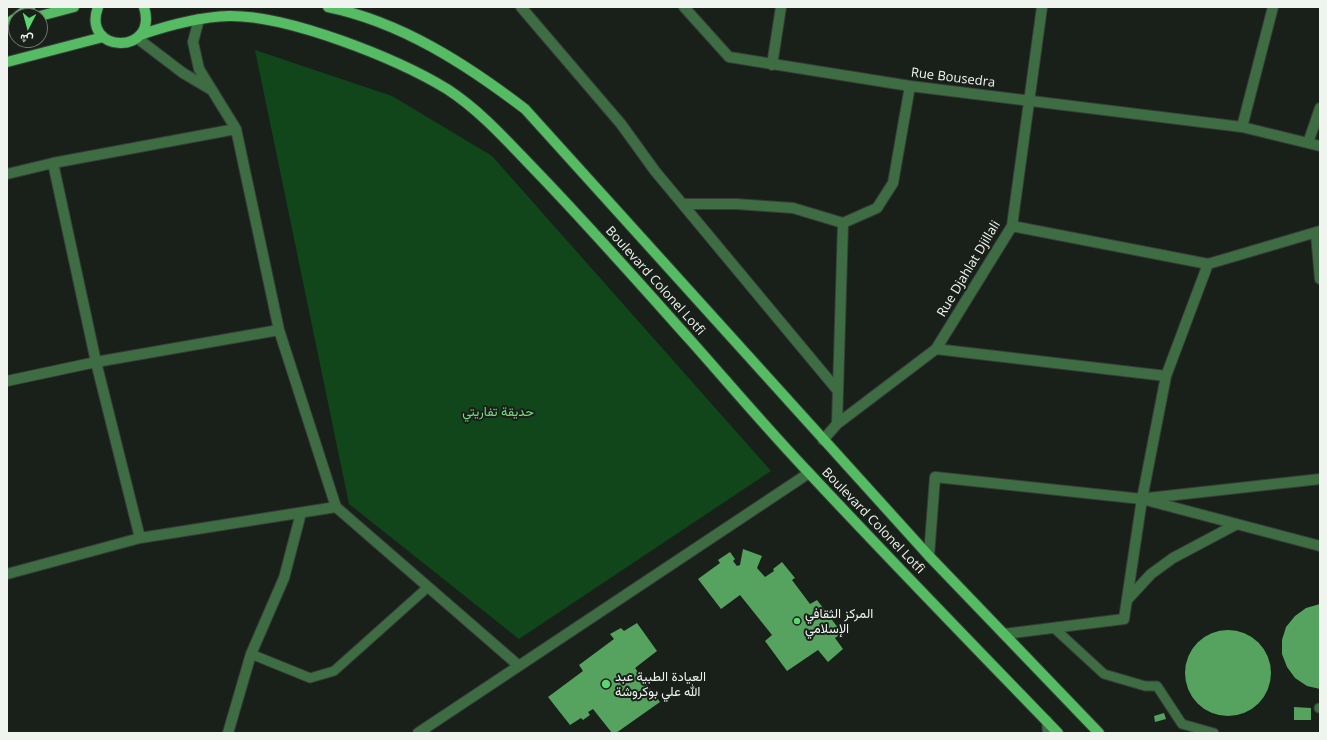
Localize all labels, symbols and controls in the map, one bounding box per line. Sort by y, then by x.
north arrow [8,8,48,48]
text: ش [19,31,34,48]
street label: Rue Bousedra [910,65,996,91]
street label: Rue Djahlat Djillali [934,218,1004,320]
street label: Boulevard Colonel Lotfi [602,223,708,339]
park label: حديقة تفاريتي [462,404,534,420]
street label: Boulevard Colonel Lotfi [818,465,928,577]
place label: المركز الثقافي الإسلامي [805,606,873,637]
marker: المركز الثقافي الإسلامي [792,616,802,626]
place label: العيادة الطبية عبد الله علي بوكروشة [615,669,706,700]
marker: العيادة الطبية عبد الله علي بوكروشة [600,678,612,690]

